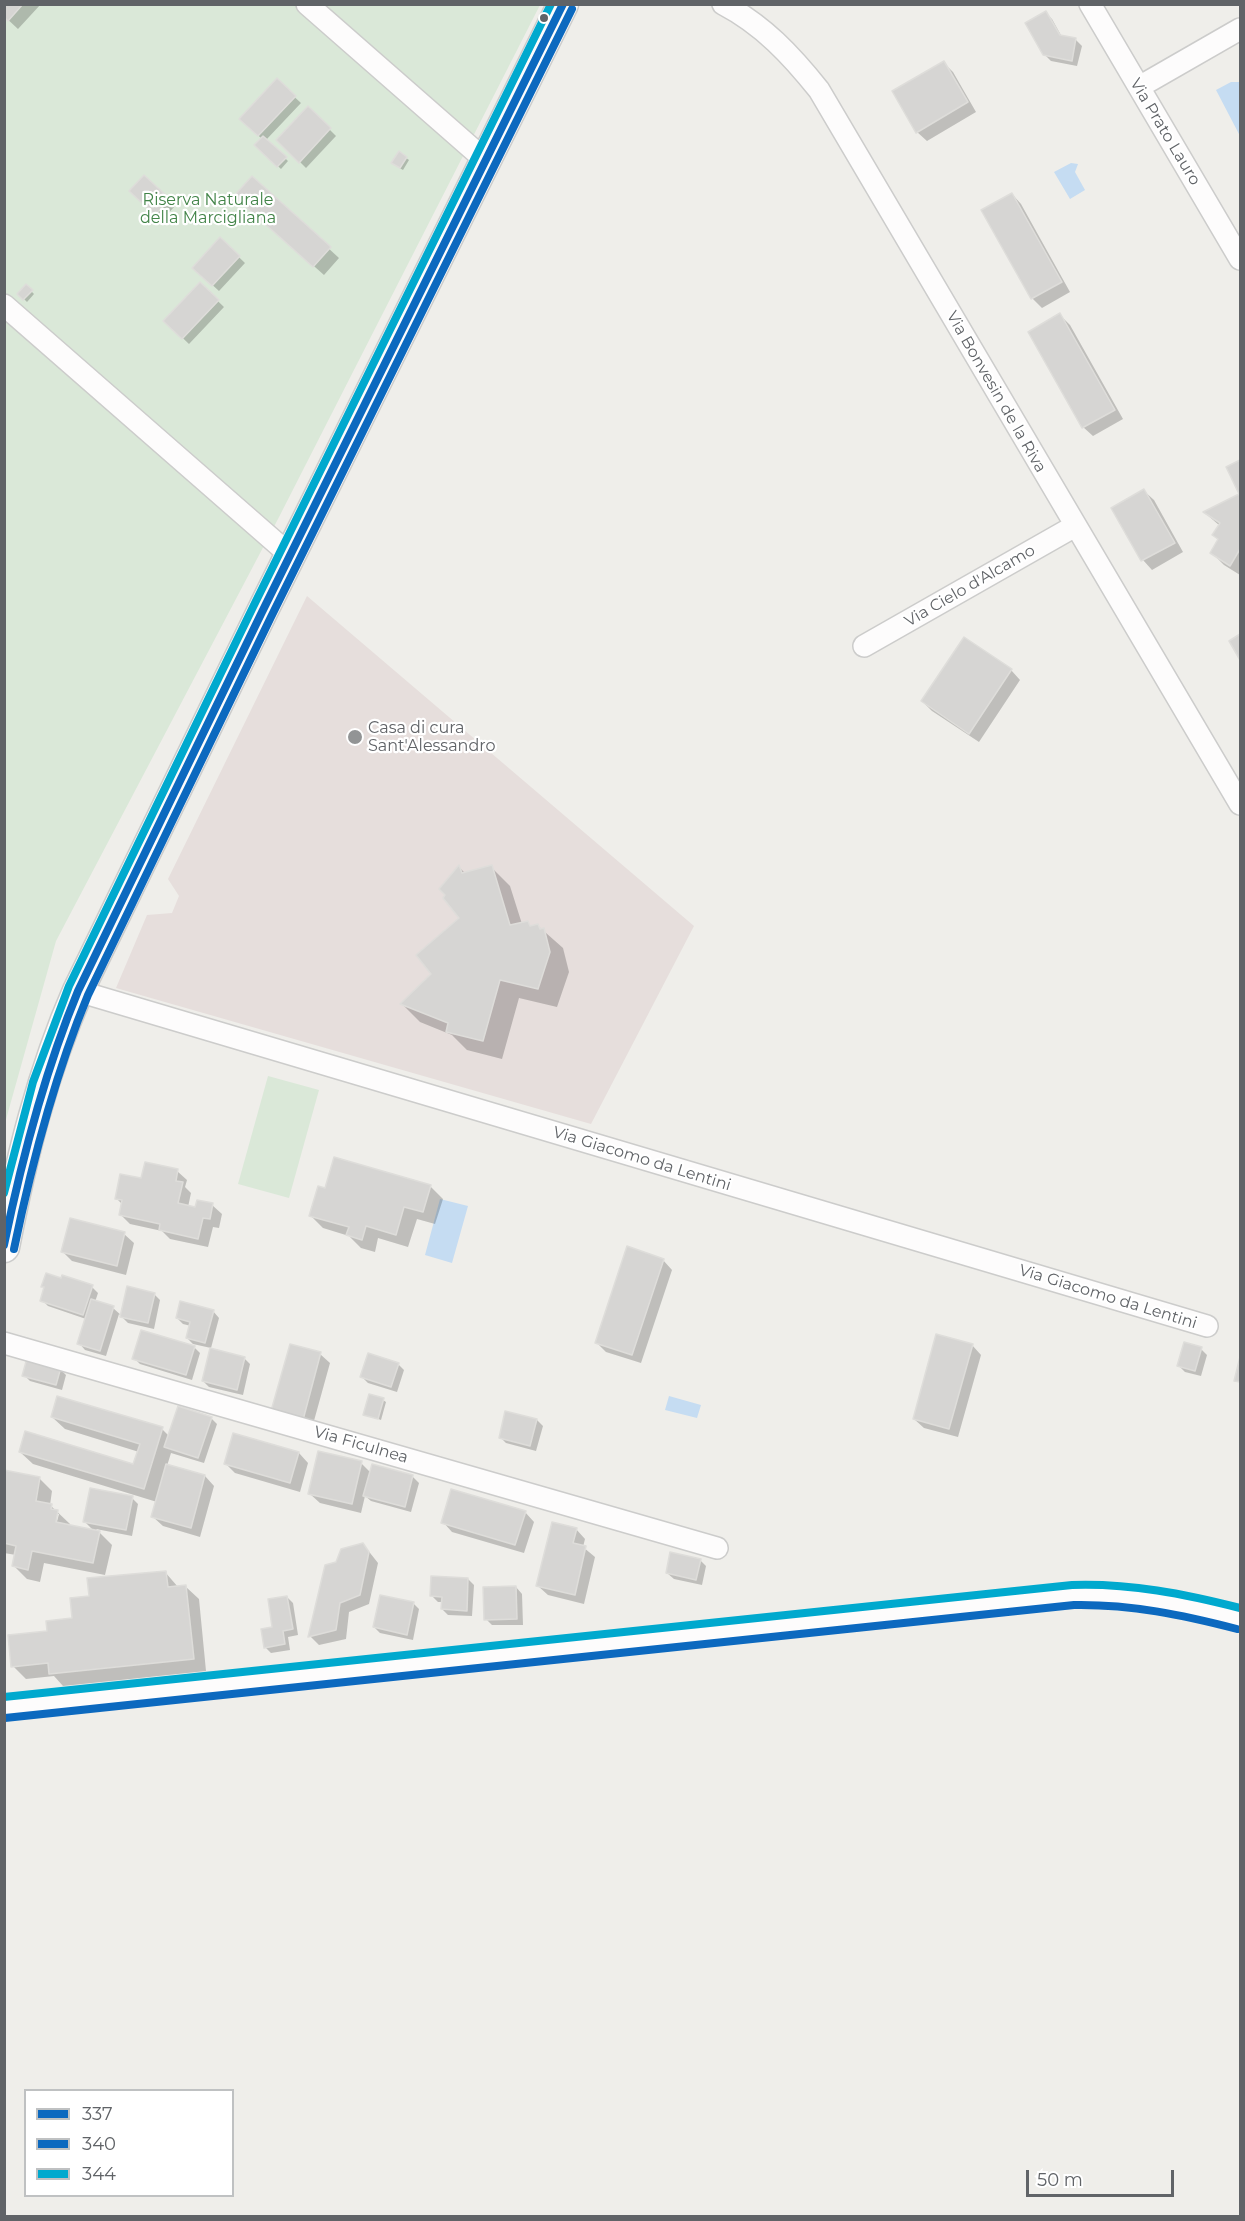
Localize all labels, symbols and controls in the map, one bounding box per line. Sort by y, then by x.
unlabelled marker [538,12,550,24]
street label: Via Prato Lauro [1126,75,1204,189]
park label: Riserva Naturale della Marcigliana [140,190,276,228]
street label: Via Bonvesin de la Riva [942,308,1050,476]
street label: Via Cielo d'Alcamo [901,541,1039,631]
place label: Casa di cura Sant'Alessandro [368,718,496,756]
marker: Casa di cura Sant'Alessandro [346,728,364,746]
street label: Via Giacomo da Lentini [551,1123,733,1195]
street label: Via Giacomo da Lentini [1017,1261,1199,1333]
street label: Via Ficulnea [312,1422,410,1468]
legend [24,2089,234,2197]
text: 337 [82,2103,113,2125]
text: 340 [82,2133,116,2155]
scale bar [1029,2158,1178,2196]
text: 344 [82,2163,116,2185]
text: 50 m [1037,2169,1083,2191]

